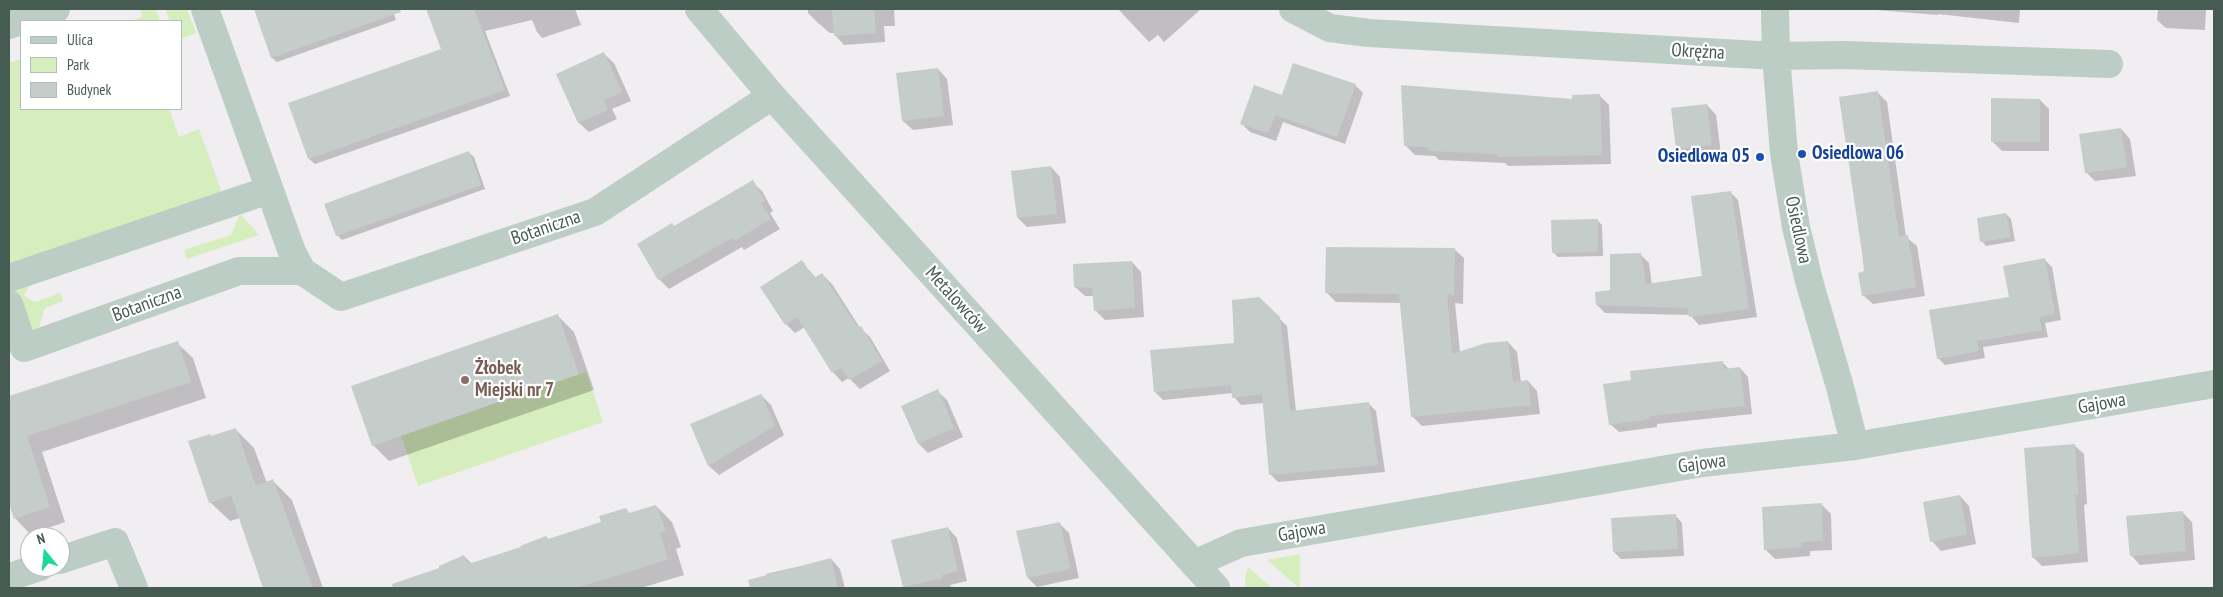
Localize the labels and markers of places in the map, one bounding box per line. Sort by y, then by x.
place label: Osiedlowa 06 [1812,143,1904,165]
place label: Osiedlowa 05 [1658,146,1750,168]
marker: Osiedlowa 06 [1796,148,1808,160]
marker: Osiedlowa 05 [1754,151,1766,163]
place label: Żłobek Miejski nr 7 [475,358,554,402]
marker: Żłobek Miejski nr 7 [459,374,471,386]

